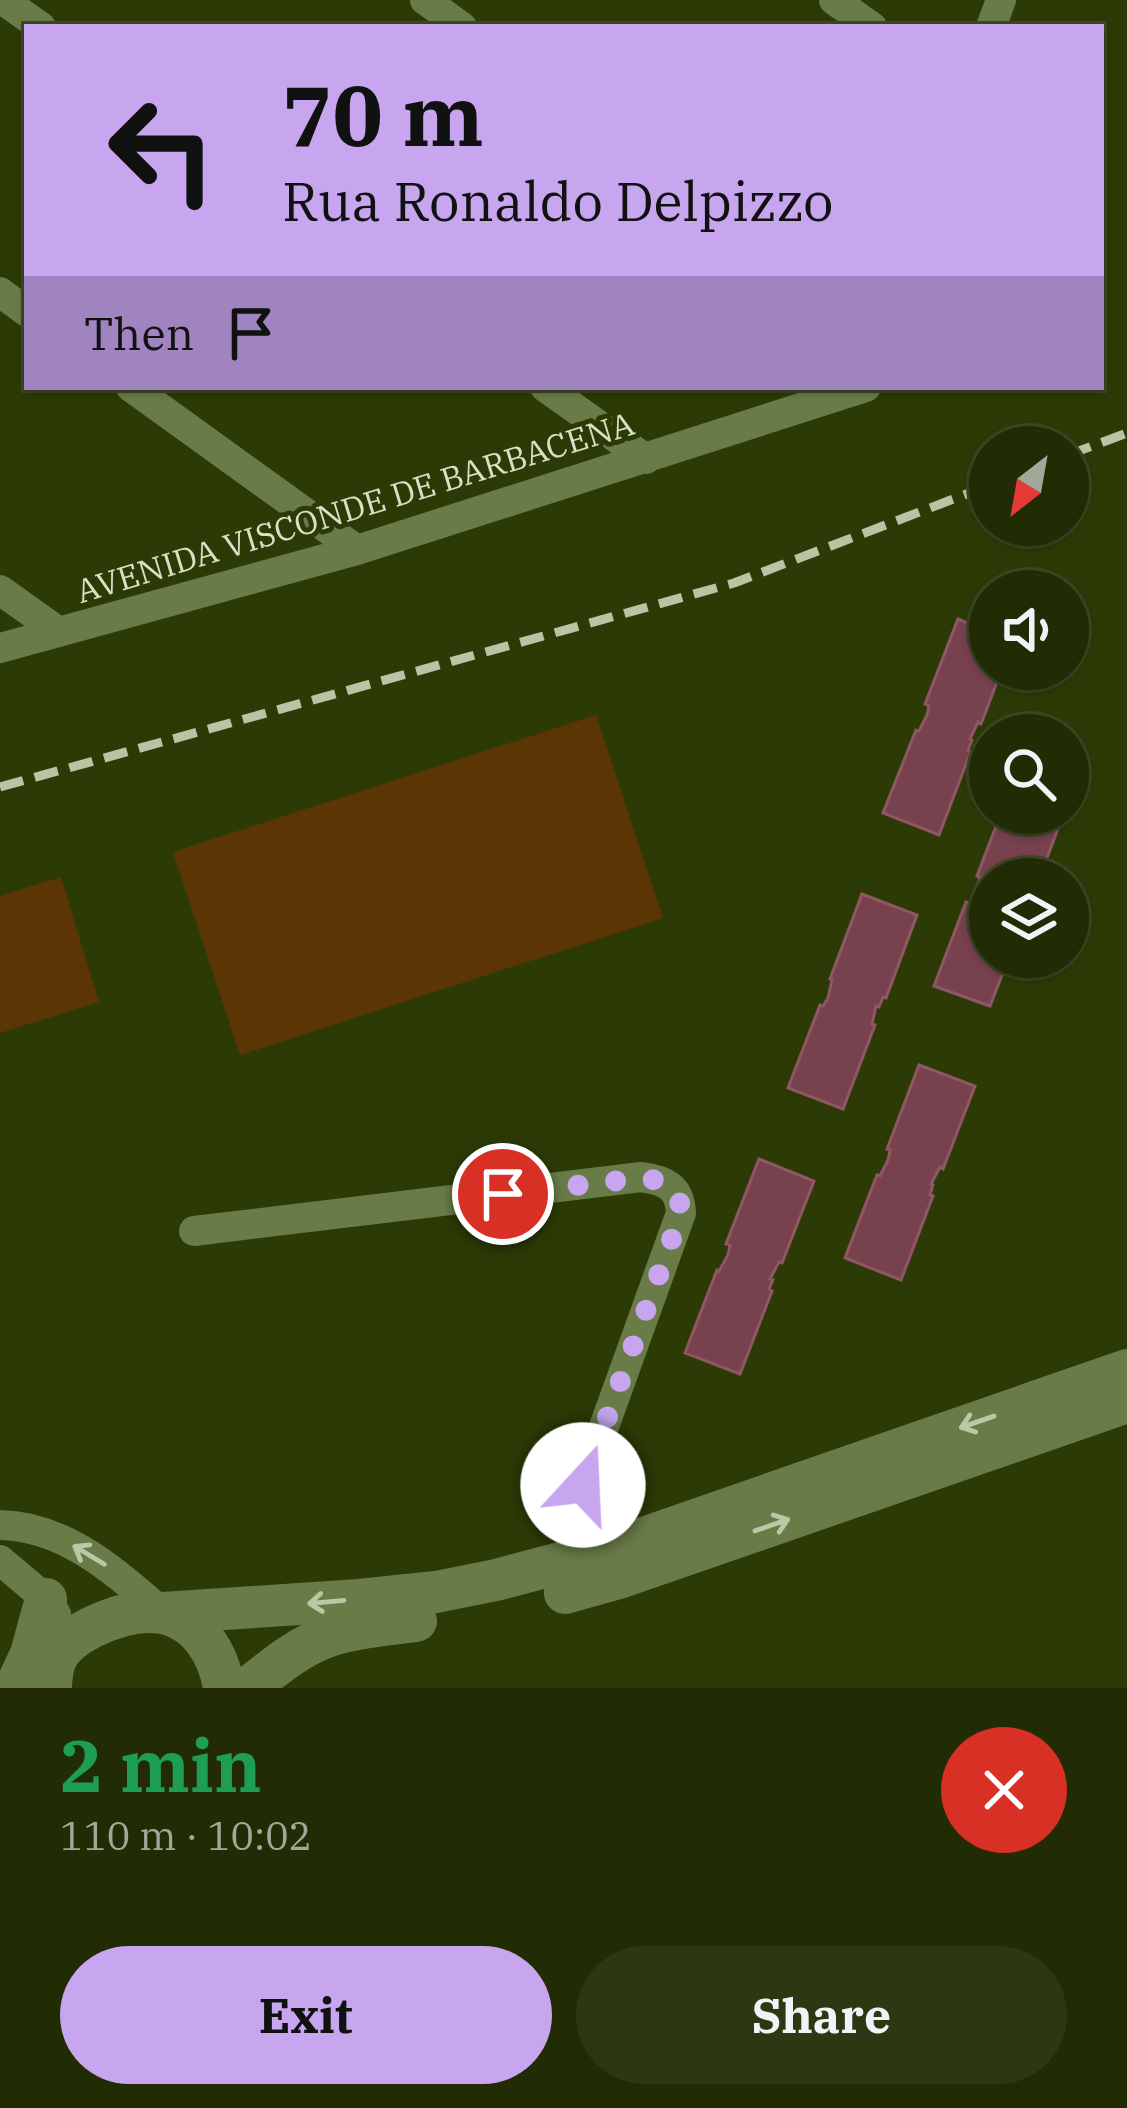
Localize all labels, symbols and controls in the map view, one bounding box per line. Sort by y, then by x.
text: 70 m [282,60,484,169]
icon: left [84,72,240,228]
text: Rua Ronaldo Delpizzo [282,166,834,236]
icon: arrive [218,300,284,366]
text: Then [84,304,194,362]
street label: AVENIDA VISCONDE DE BARBACENA [71,401,639,612]
north arrow [969,426,1089,546]
map controls [969,426,1089,978]
button: sound [969,570,1089,690]
button: search [969,714,1089,834]
button: layers [969,858,1089,978]
pin [452,1143,554,1245]
icon: arrive [470,1161,536,1227]
one-way arrow [959,1413,996,1434]
position arrow [520,1422,646,1548]
one-way arrow [753,1513,790,1534]
one-way arrow [73,1543,107,1567]
one-way arrow [307,1591,346,1614]
text: 2 min [60,1718,262,1812]
button: close [941,1727,1067,1853]
text: 110 m · 10:02 [60,1810,312,1861]
button: Exit [60,1946,552,2084]
button: Share [576,1946,1067,2084]

